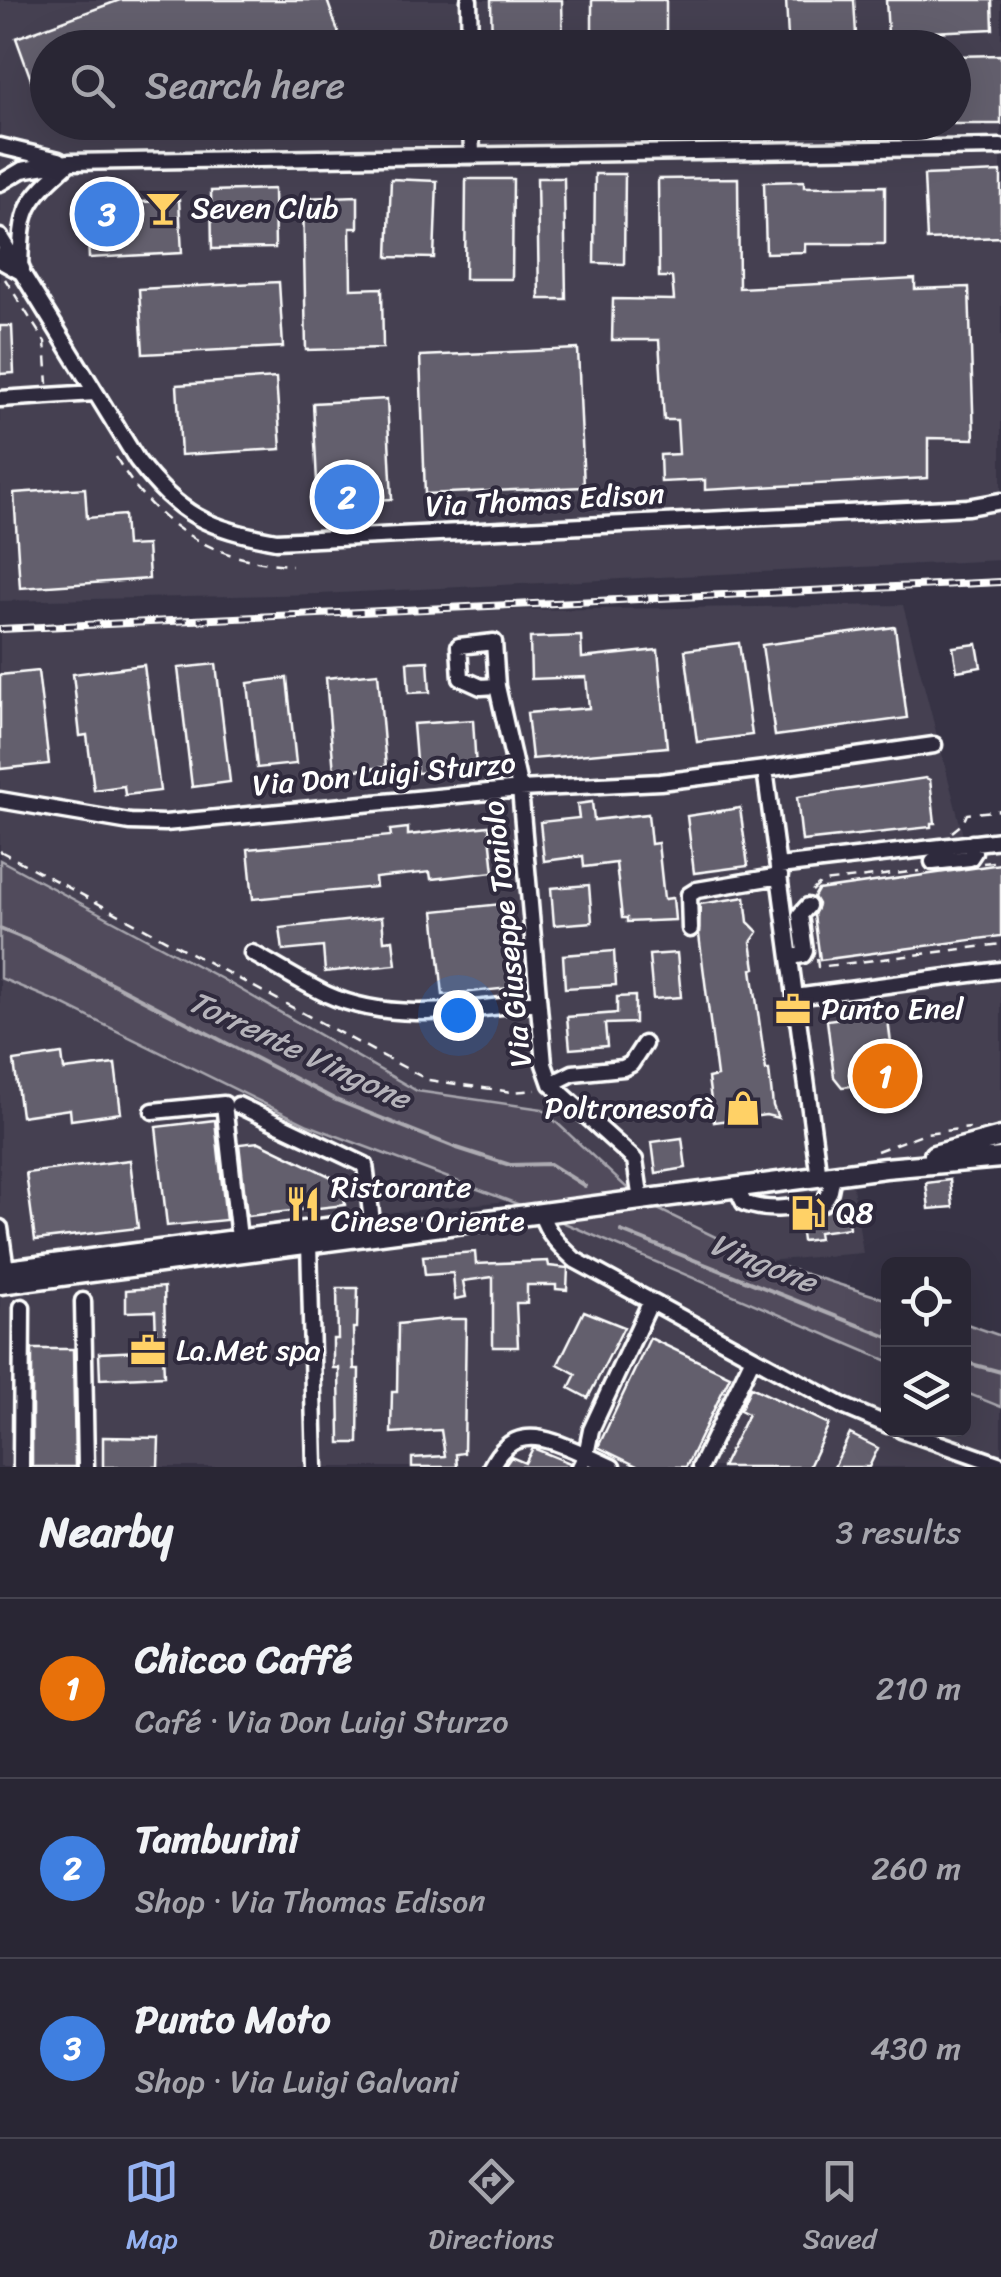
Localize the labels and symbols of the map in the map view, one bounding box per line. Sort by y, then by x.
pin: 3 [74,176,140,252]
place label: Seven Club [191,181,338,235]
bar icon: Seven Club [144,189,182,227]
pin: 2 [314,460,380,534]
street label: Via Thomas Edison [424,467,666,533]
street label: Via Don Luigi Sturzo [250,736,518,812]
street label: Via Giuseppe Toniolo [466,798,548,1070]
water label: Torrente Vingone [179,974,423,1128]
place label: Punto Enel [821,982,965,1036]
your location [433,990,484,1041]
office icon: Punto Enel [774,990,812,1028]
pin: 1 [852,1038,918,1114]
place label: Poltronesofà [545,1081,715,1135]
shop icon: Poltronesofà [724,1089,762,1127]
place label: Ristorante Cinese Oriente [331,1160,525,1248]
restaurant icon: Ristorante Cinese Oriente [284,1185,322,1223]
place label: Q8 [836,1186,874,1240]
fuel station icon: Q8 [789,1194,827,1232]
water label: Vingone [701,1216,828,1311]
place label: La.Met spa [176,1323,321,1377]
office icon: La.Met spa [129,1331,167,1369]

